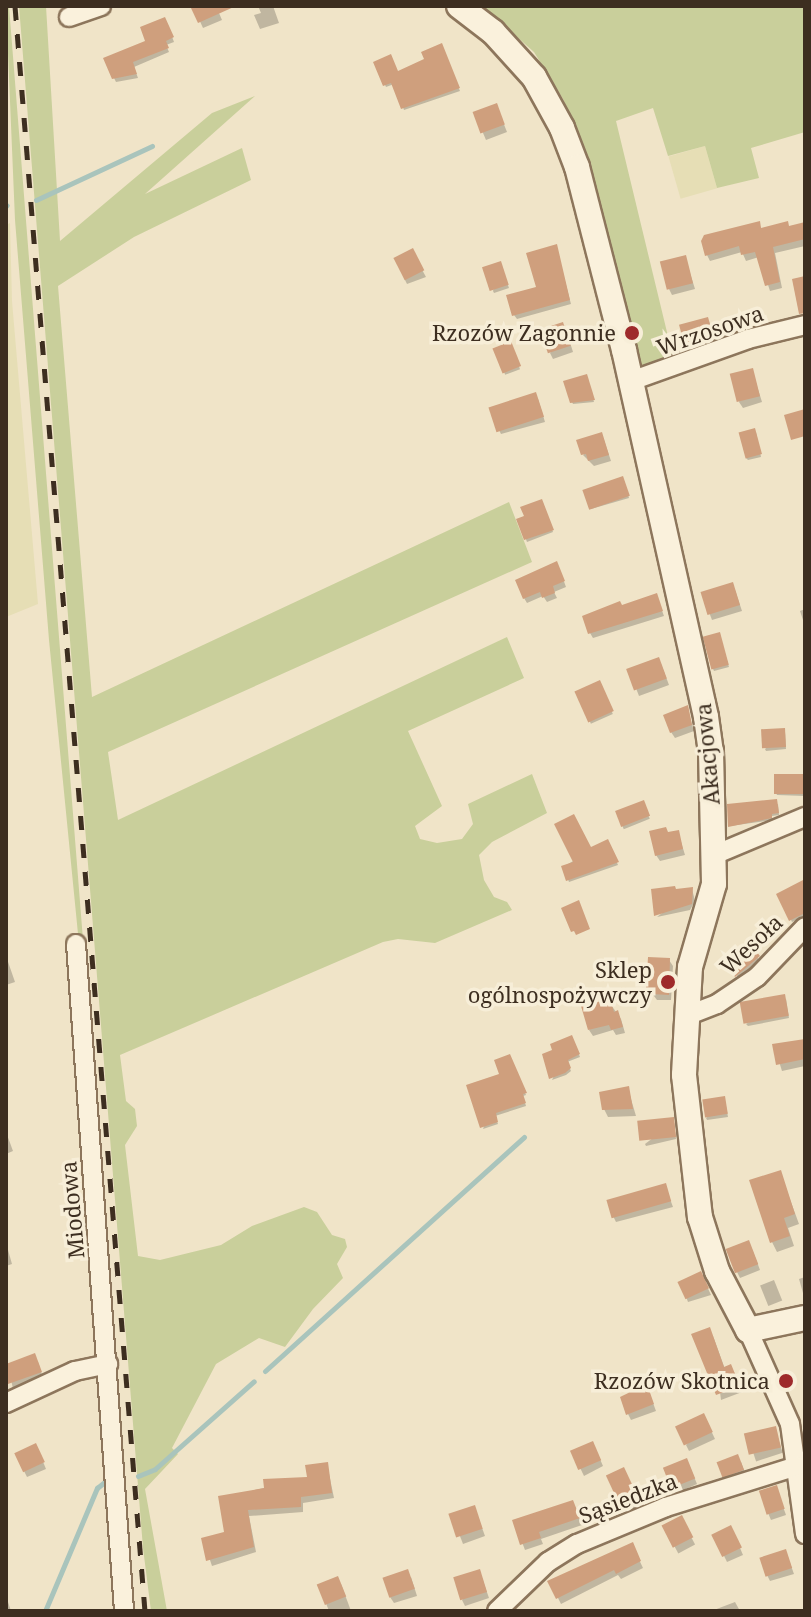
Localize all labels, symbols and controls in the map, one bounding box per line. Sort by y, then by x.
street label: Wrzosowa [653,299,767,361]
place label: Rzozów Zagonnie [432,320,616,346]
marker: Rzozów Zagonnie [623,324,641,342]
street label: Akacjowa [689,702,725,806]
street label: Wesoła [714,909,788,979]
place label: Sklep ogólnospożywczy [468,956,652,1008]
marker: Sklep ogólnospożywczy [659,973,677,991]
street label: Miodowa [55,1160,89,1260]
place label: Rzozów Skotnica [594,1368,770,1394]
marker: Rzozów Skotnica [777,1372,795,1390]
street label: Sąsiedzka [575,1467,681,1529]

